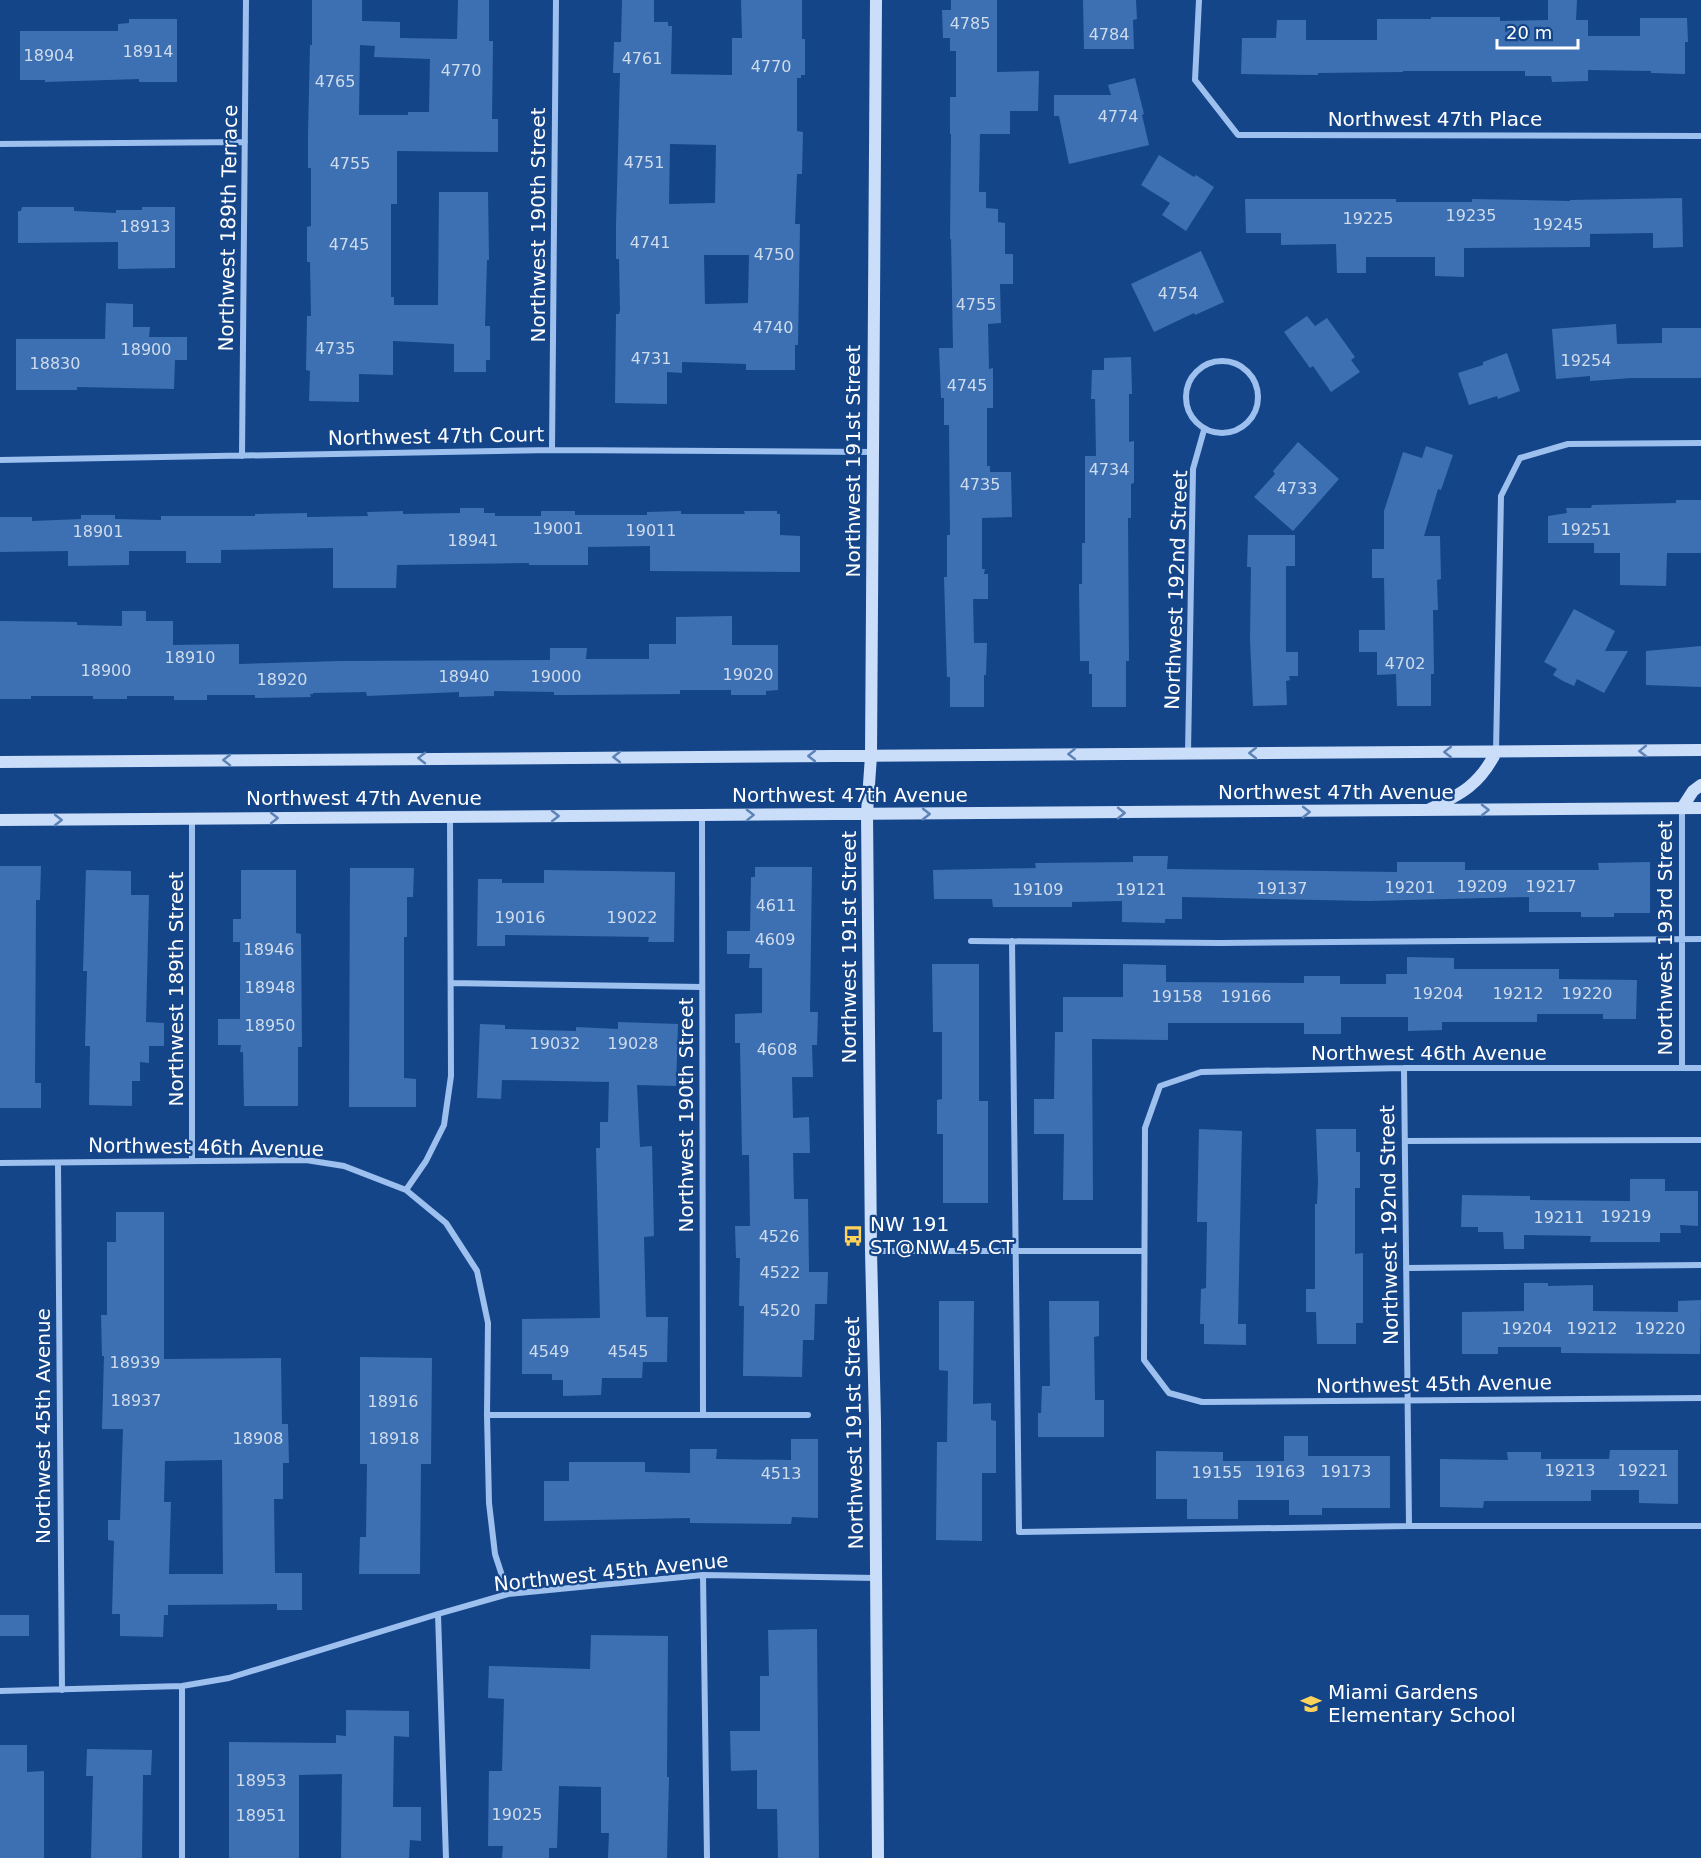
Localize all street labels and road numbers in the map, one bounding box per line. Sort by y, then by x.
street label: Northwest 189th Terrace [214,104,242,352]
street label: Northwest 190th Street [526,107,550,343]
street label: Northwest 47th Place [1328,107,1542,131]
street label: Northwest 191st Street [841,344,865,577]
street label: Northwest 47th Court [328,422,545,450]
street label: Northwest 192nd Street [1160,470,1192,710]
street label: Northwest 47th Avenue [1218,780,1454,804]
street label: Northwest 47th Avenue [732,783,968,807]
street label: Northwest 47th Avenue [246,786,482,810]
street label: Northwest 193rd Street [1653,820,1677,1056]
street label: Northwest 191st Street [837,830,861,1063]
street label: Northwest 189th Street [164,871,188,1107]
street label: Northwest 190th Street [674,997,698,1233]
street label: Northwest 46th Avenue [1311,1041,1547,1065]
street label: Northwest 192nd Street [1375,1105,1403,1345]
street label: Northwest 46th Avenue [88,1133,324,1161]
street label: Northwest 45th Avenue [31,1308,55,1544]
street label: Northwest 191st Street [840,1316,868,1550]
street label: Northwest 45th Avenue [1316,1370,1552,1398]
street label: Northwest 45th Avenue [492,1548,730,1596]

